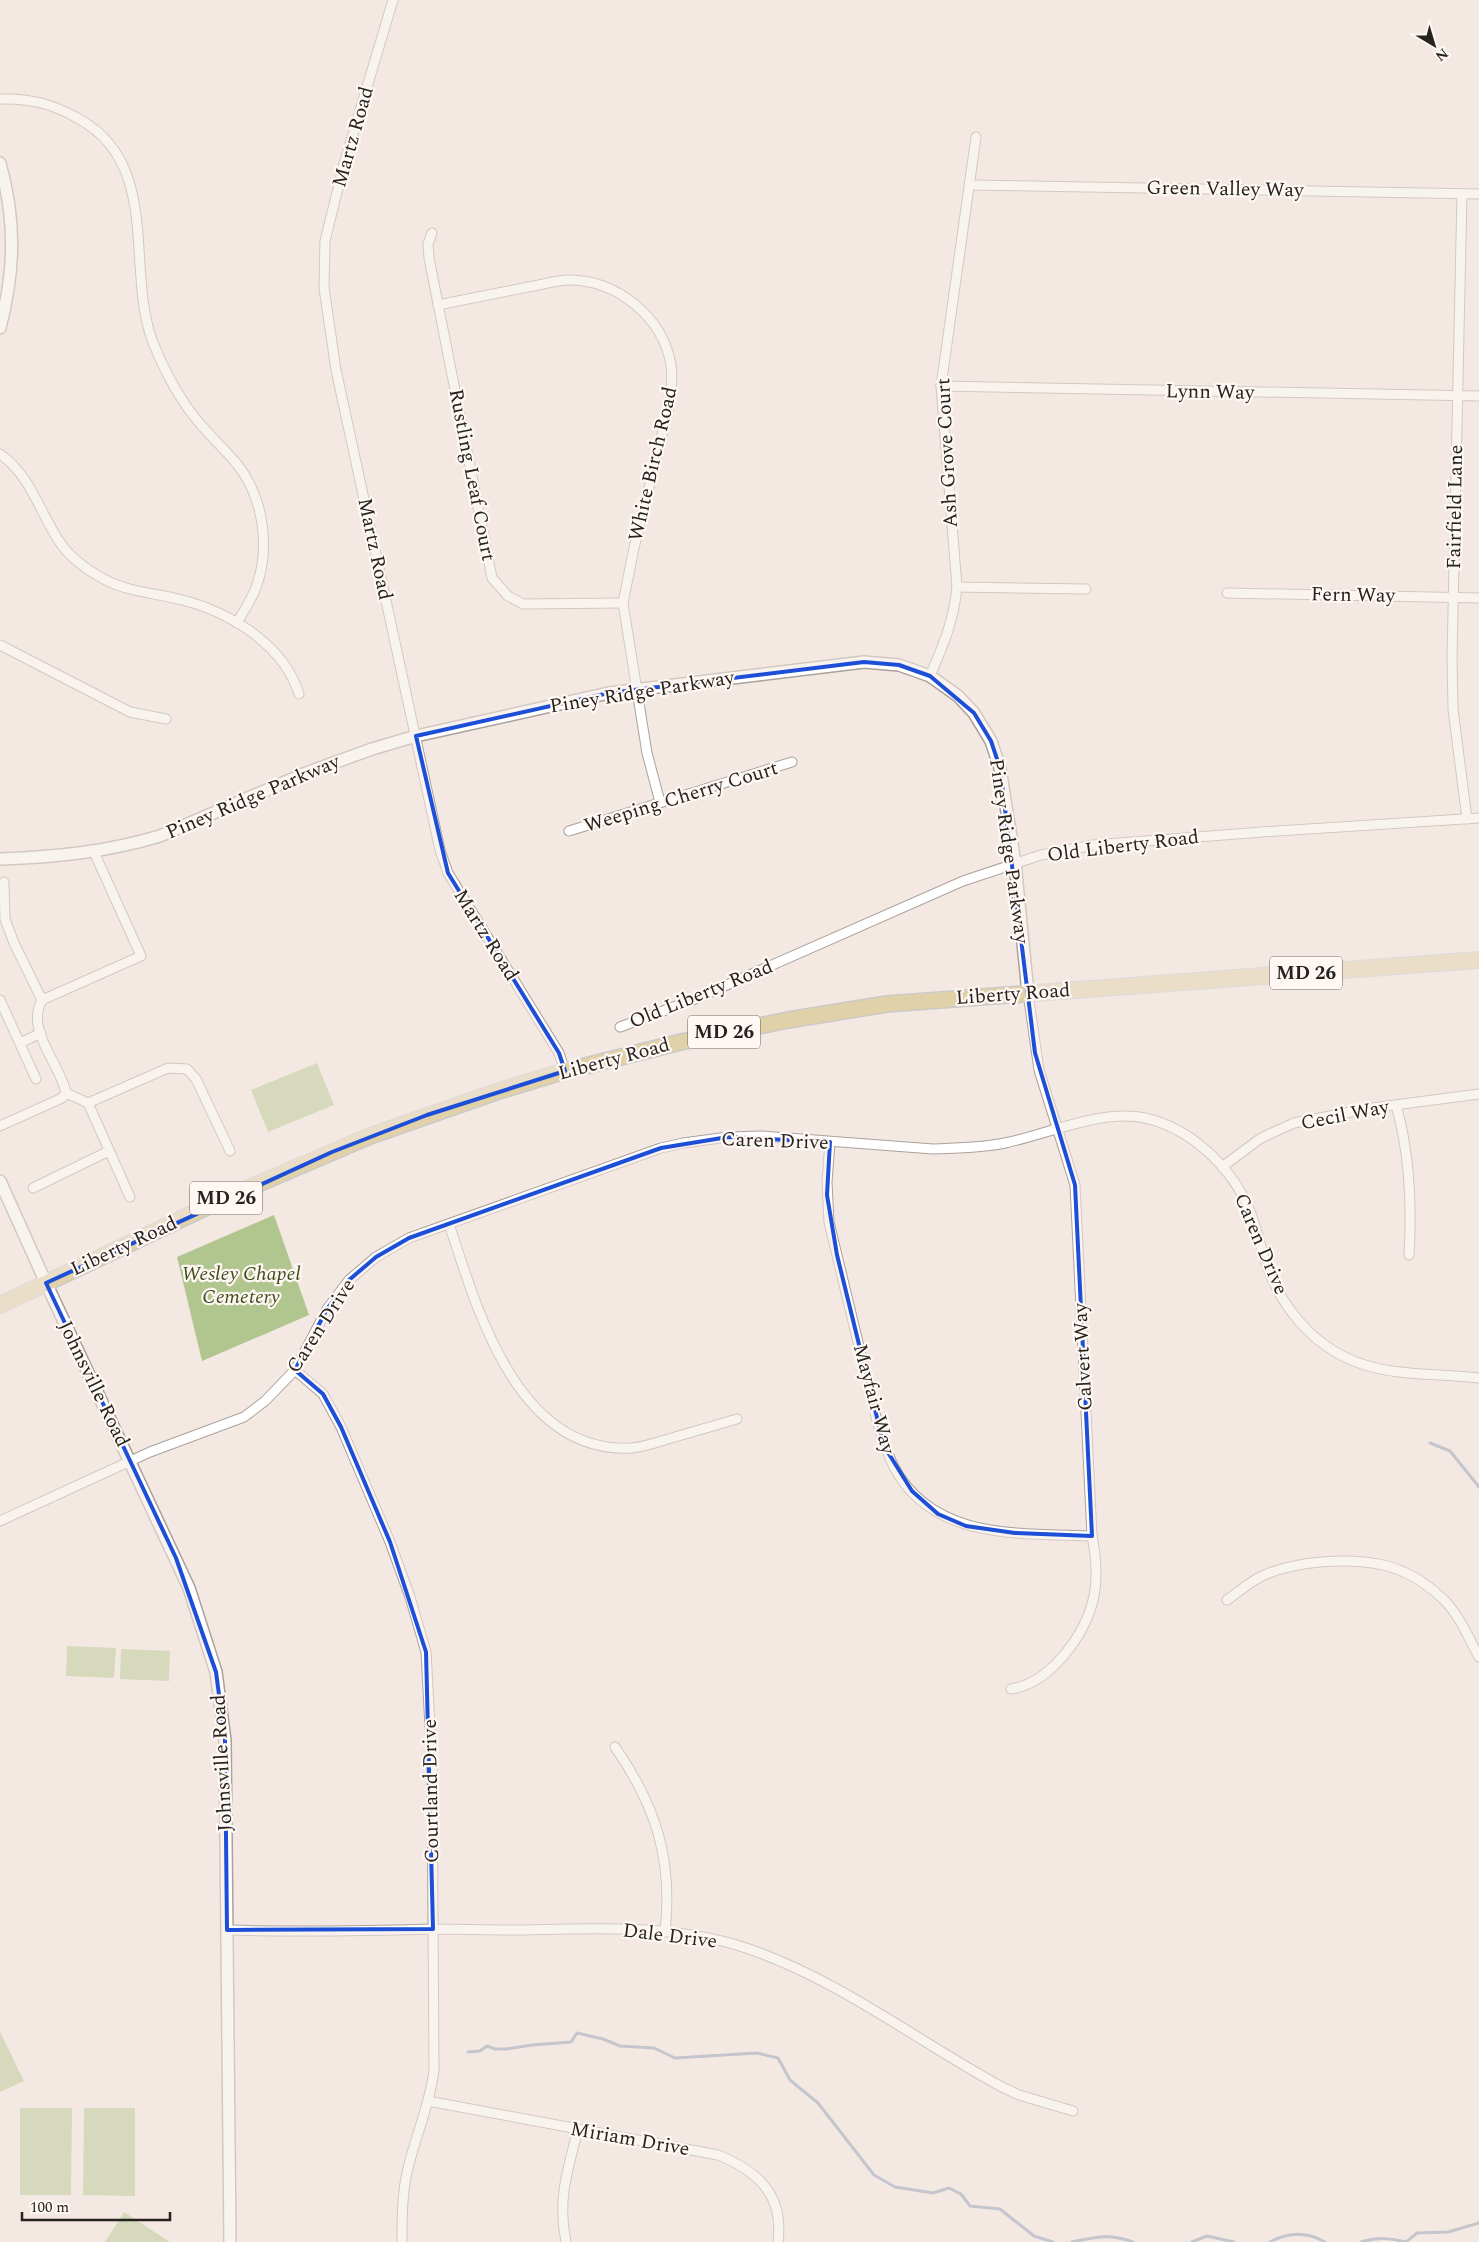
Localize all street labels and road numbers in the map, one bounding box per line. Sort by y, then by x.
street label: Martz Road [324,83,382,191]
street label: Green Valley Way [1146,173,1305,205]
street label: Lynn Way [1165,376,1256,408]
street label: Ash Grove Court [928,377,966,529]
street label: White Birch Road [621,384,685,544]
street label: Rustling Leaf Court [441,386,503,564]
street label: Fairfield Lane [1439,444,1471,570]
street label: Martz Road [350,495,400,603]
street label: Fern Way [1311,579,1397,611]
street label: Piney Ridge Parkway [548,662,738,721]
street label: Piney Ridge Parkway [161,746,346,847]
street label: Weeping Cherry Court [580,753,782,841]
street label: Piney Ridge Parkway [981,757,1037,947]
street label: Old Liberty Road [1045,822,1201,870]
street label: Martz Road [446,883,526,987]
street label: Old Liberty Road [625,951,777,1037]
road number: MD 26 [1270,956,1342,990]
street label: Liberty Road [955,975,1071,1013]
road number: MD 26 [688,1016,760,1048]
street label: Liberty Road [555,1030,673,1088]
street label: Cecil Way [1298,1091,1393,1138]
street label: Caren Drive [721,1124,829,1158]
road number: MD 26 [190,1182,262,1214]
street label: Caren Drive [1226,1189,1296,1299]
street label: Liberty Road [66,1208,182,1284]
street label: Caren Drive [279,1273,363,1379]
street label: Calvert Way [1065,1301,1101,1412]
street label: Johnsville Road [50,1316,138,1452]
street label: Mayfair Way [845,1341,903,1459]
street label: Johnsville Road [203,1694,241,1832]
street label: Courtland Drive [415,1719,447,1863]
street label: Dale Drive [621,1915,719,1957]
street label: Miriam Drive [568,2114,692,2164]

